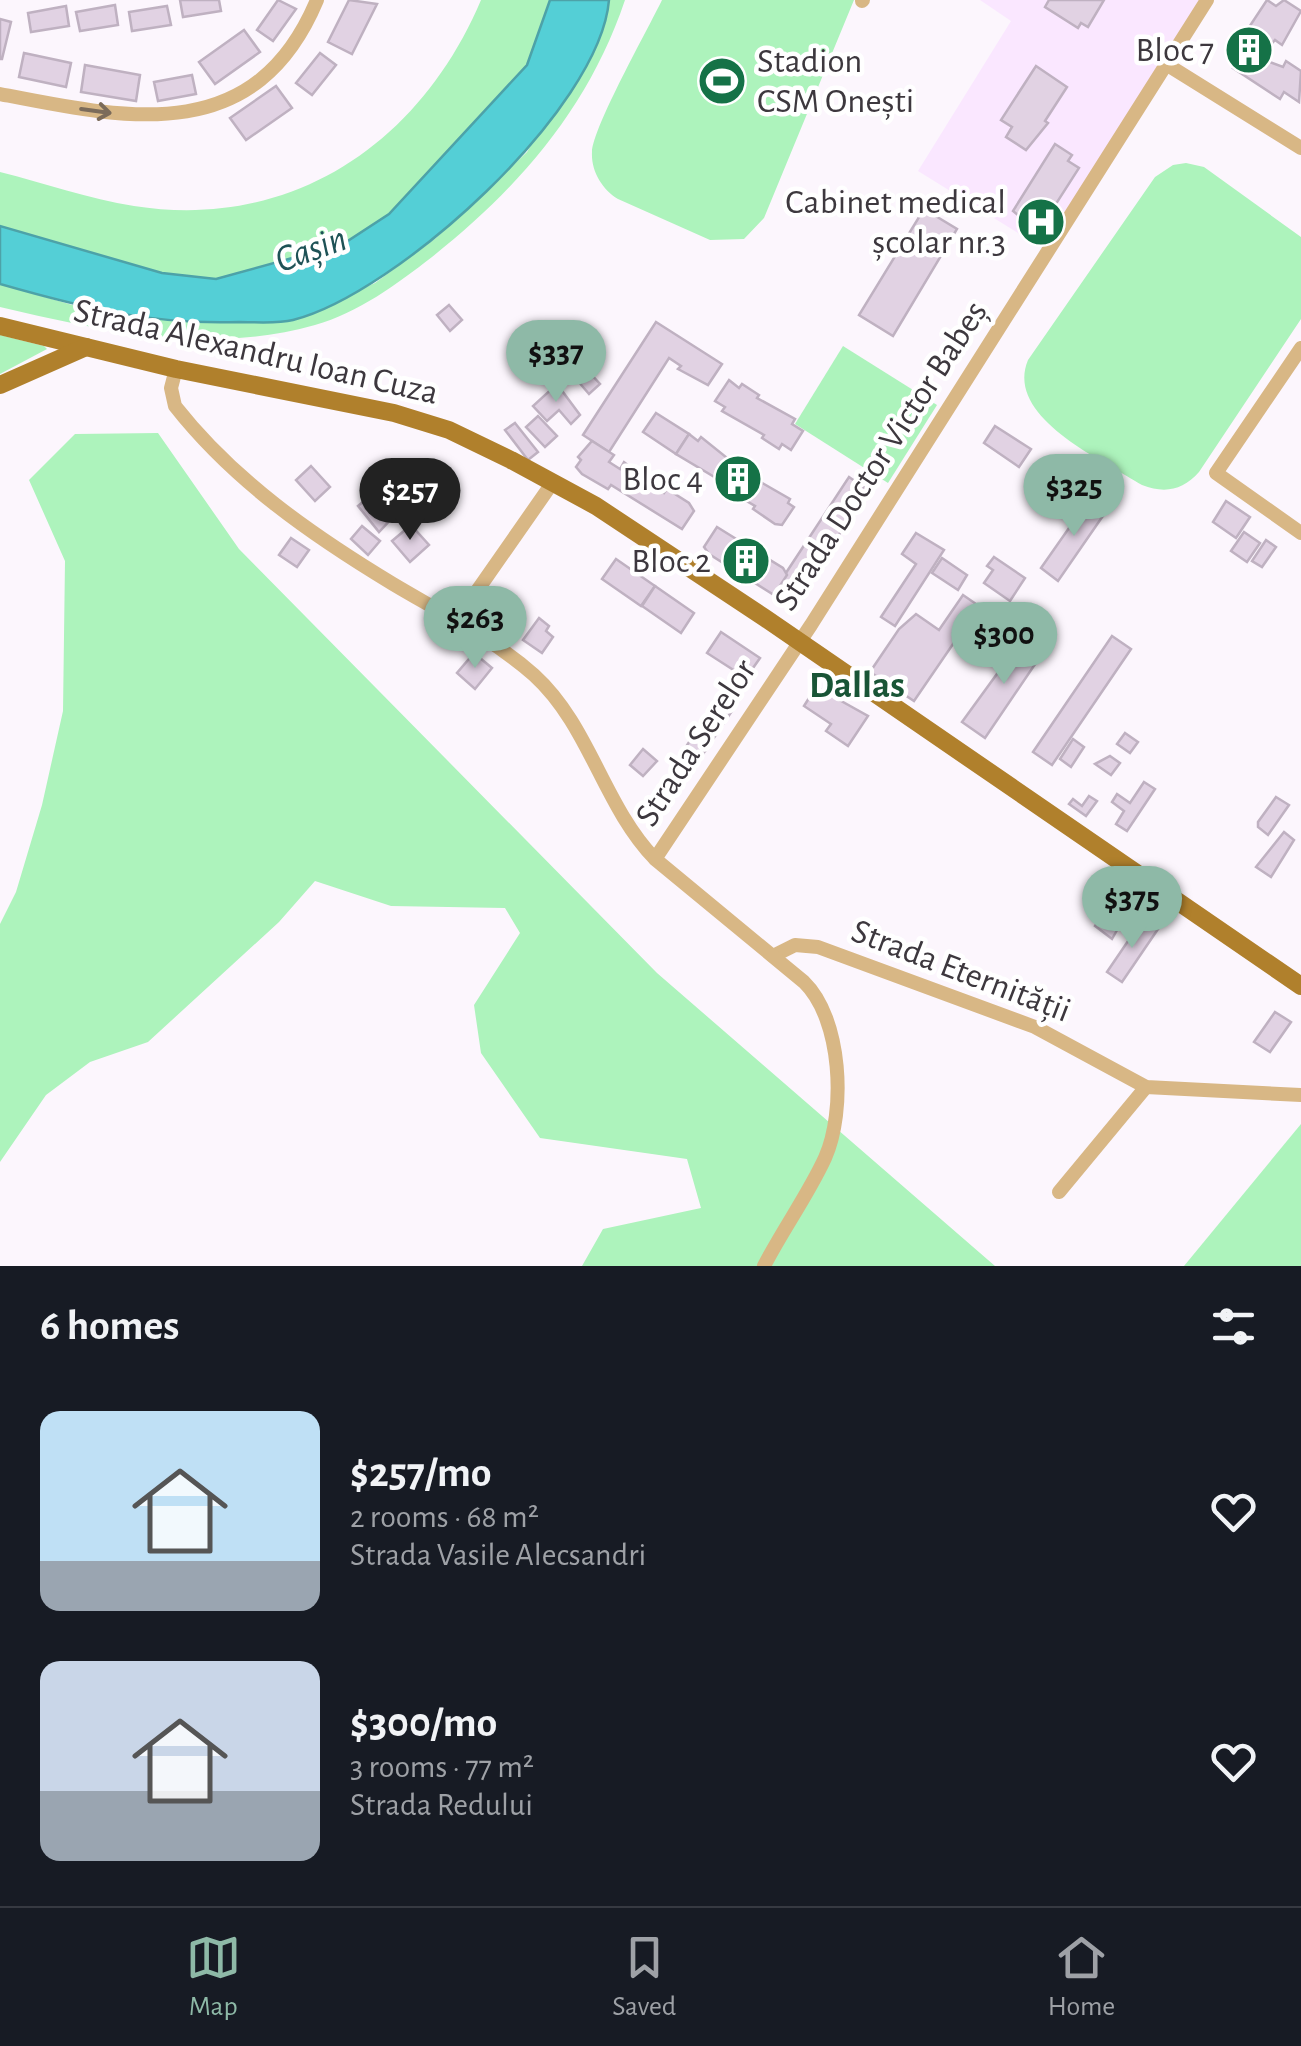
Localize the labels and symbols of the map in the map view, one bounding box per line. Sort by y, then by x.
building icon: Bloc 7 [1223,24,1275,76]
place label: Bloc 7 [1136,33,1214,68]
place label: Stadion CSM Onești [757,44,914,121]
sports icon: Stadion CSM Onești [696,55,748,107]
one-way arrow [79,103,112,121]
place label: Cabinet medical școlar nr.3 [785,185,1006,262]
hospital icon: Cabinet medical școlar nr.3 [1015,196,1067,248]
water label: Cașin [270,220,352,282]
street label: Strada Alexandru Ioan Cuza [70,293,442,411]
street label: Strada Doctor Victor Babeș [768,295,996,618]
pin: $337 [497,320,615,405]
building icon: Bloc 4 [712,453,764,505]
pin: $325 [1015,454,1133,539]
pin: $257 [351,458,469,543]
place label: Bloc 4 [622,462,703,497]
building icon: Bloc 2 [720,535,772,587]
place label: Bloc 2 [631,544,711,579]
pin: $263 [416,586,534,671]
pin: $300 [945,602,1063,687]
street label: Strada Serelor [629,653,763,833]
district label: Dallas [809,667,905,705]
pin: $375 [1073,866,1191,951]
street label: Strada Eternității [846,913,1075,1031]

